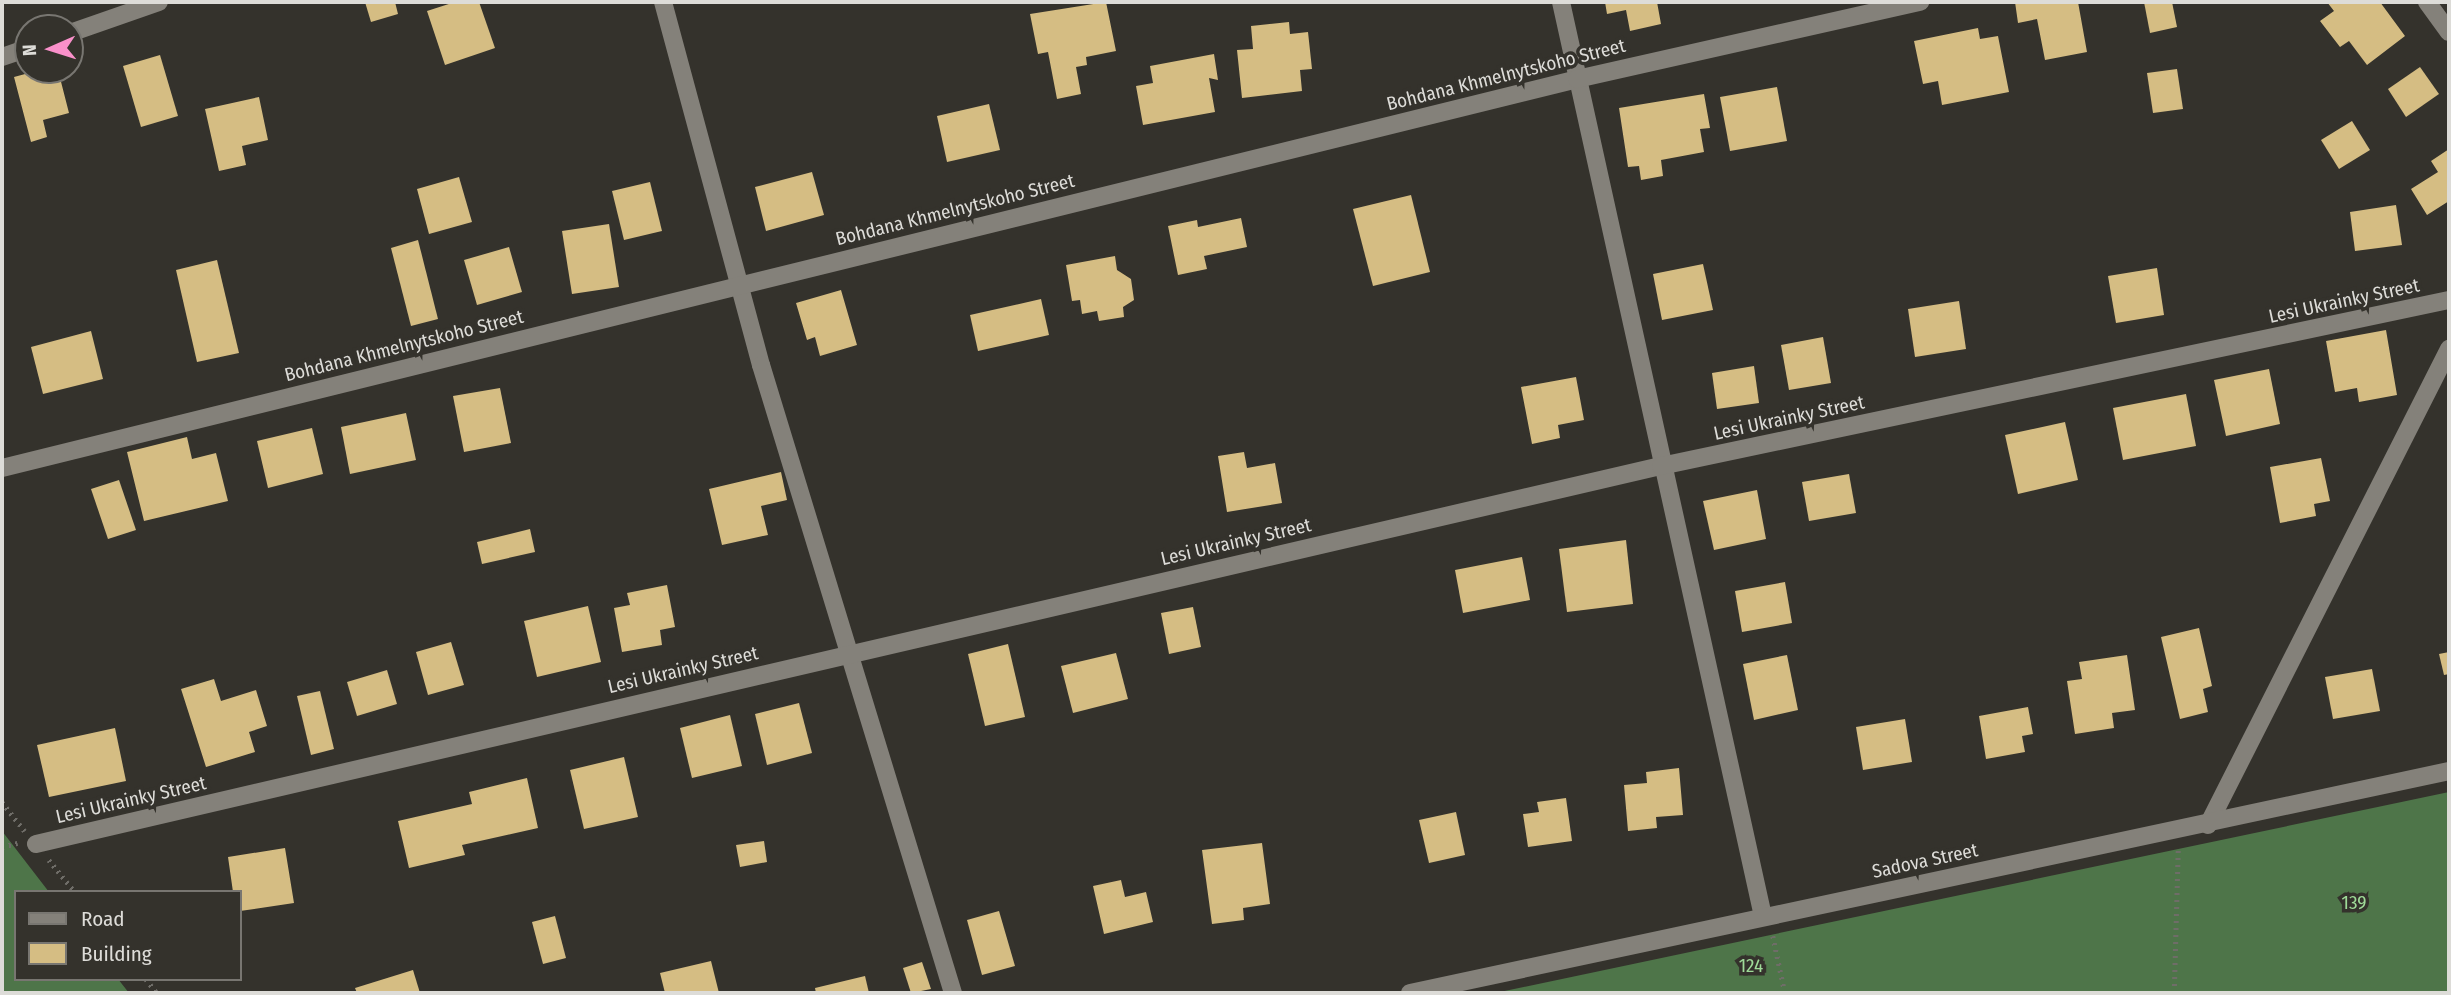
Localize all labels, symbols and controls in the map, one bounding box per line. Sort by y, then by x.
north arrow [14,14,84,84]
street label: Bohdana Khmelnytskoho Street [1384,34,1628,116]
text: N [18,44,41,56]
street label: Bohdana Khmelnytskoho Street [833,169,1077,251]
street label: Lesi Ukrainky Street [2267,274,2421,328]
street label: Bohdana Khmelnytskoho Street [282,305,526,387]
street label: Lesi Ukrainky Street [1712,391,1866,445]
street label: Lesi Ukrainky Street [1159,514,1313,570]
street label: Lesi Ukrainky Street [606,642,760,698]
street label: Lesi Ukrainky Street [54,772,208,828]
street label: Sadova Street [1870,839,1980,883]
legend [14,890,242,981]
park label: 139 [2341,892,2367,914]
text: Road [81,906,125,932]
text: Building [81,941,152,967]
park label: 124 [1739,955,1763,977]

